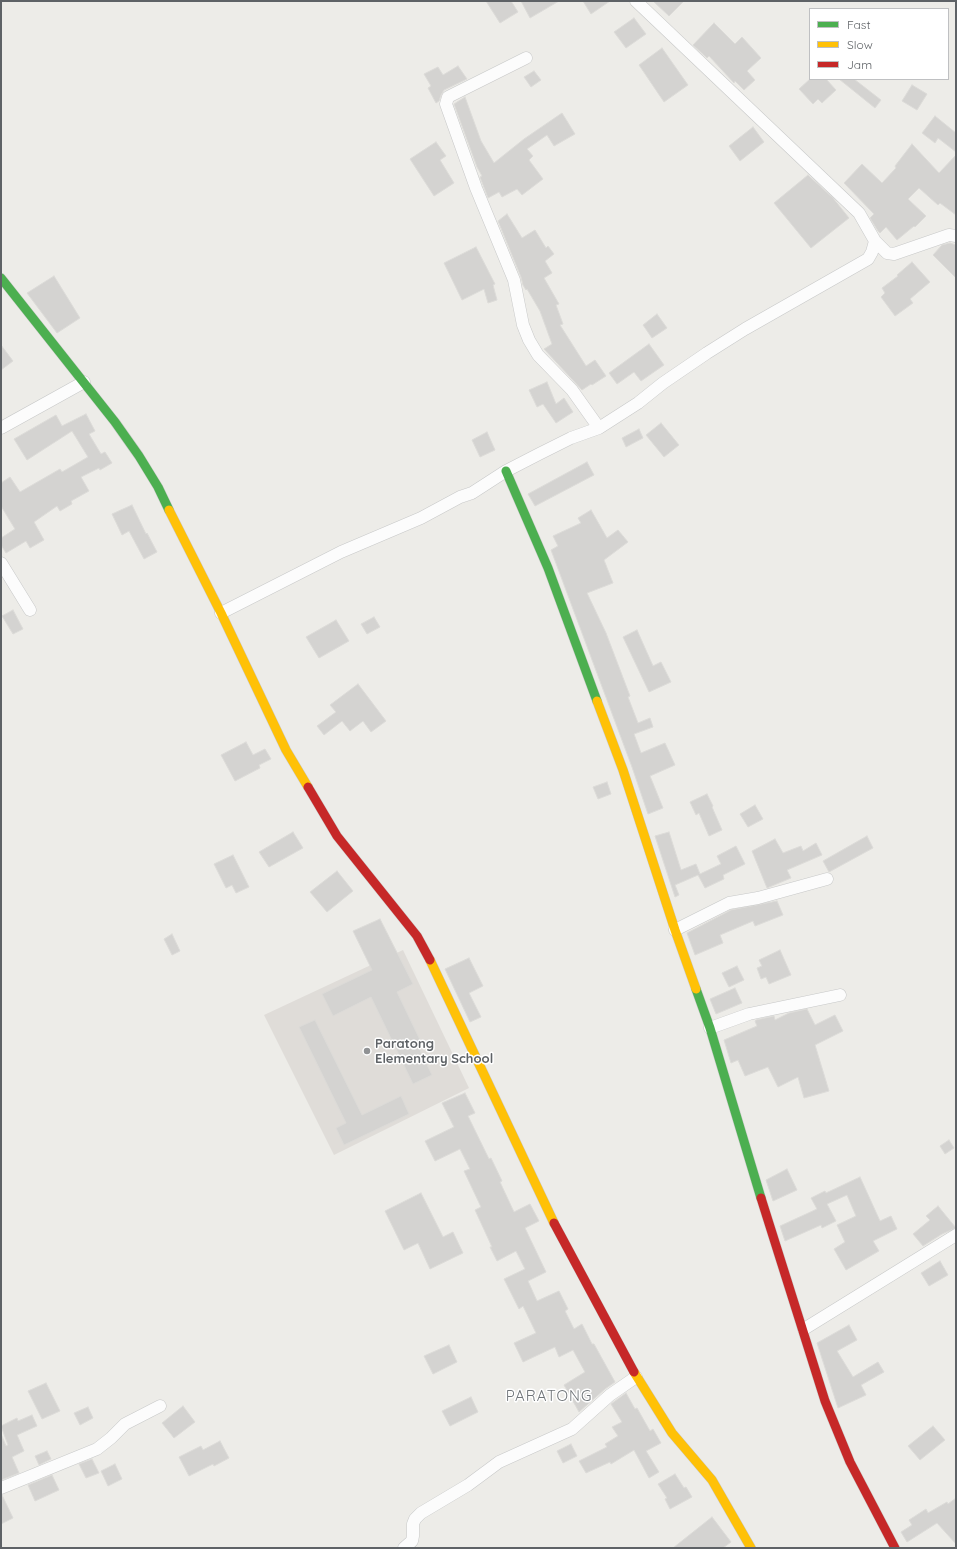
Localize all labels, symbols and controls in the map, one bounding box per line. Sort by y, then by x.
legend [809,8,949,80]
text: Fast [847,17,871,32]
text: Slow [847,37,873,52]
text: Jam [847,57,872,72]
place label: Paratong Elementary School [375,1036,493,1067]
marker: Paratong Elementary School [362,1046,372,1056]
district label: PARATONG [506,1387,592,1405]

